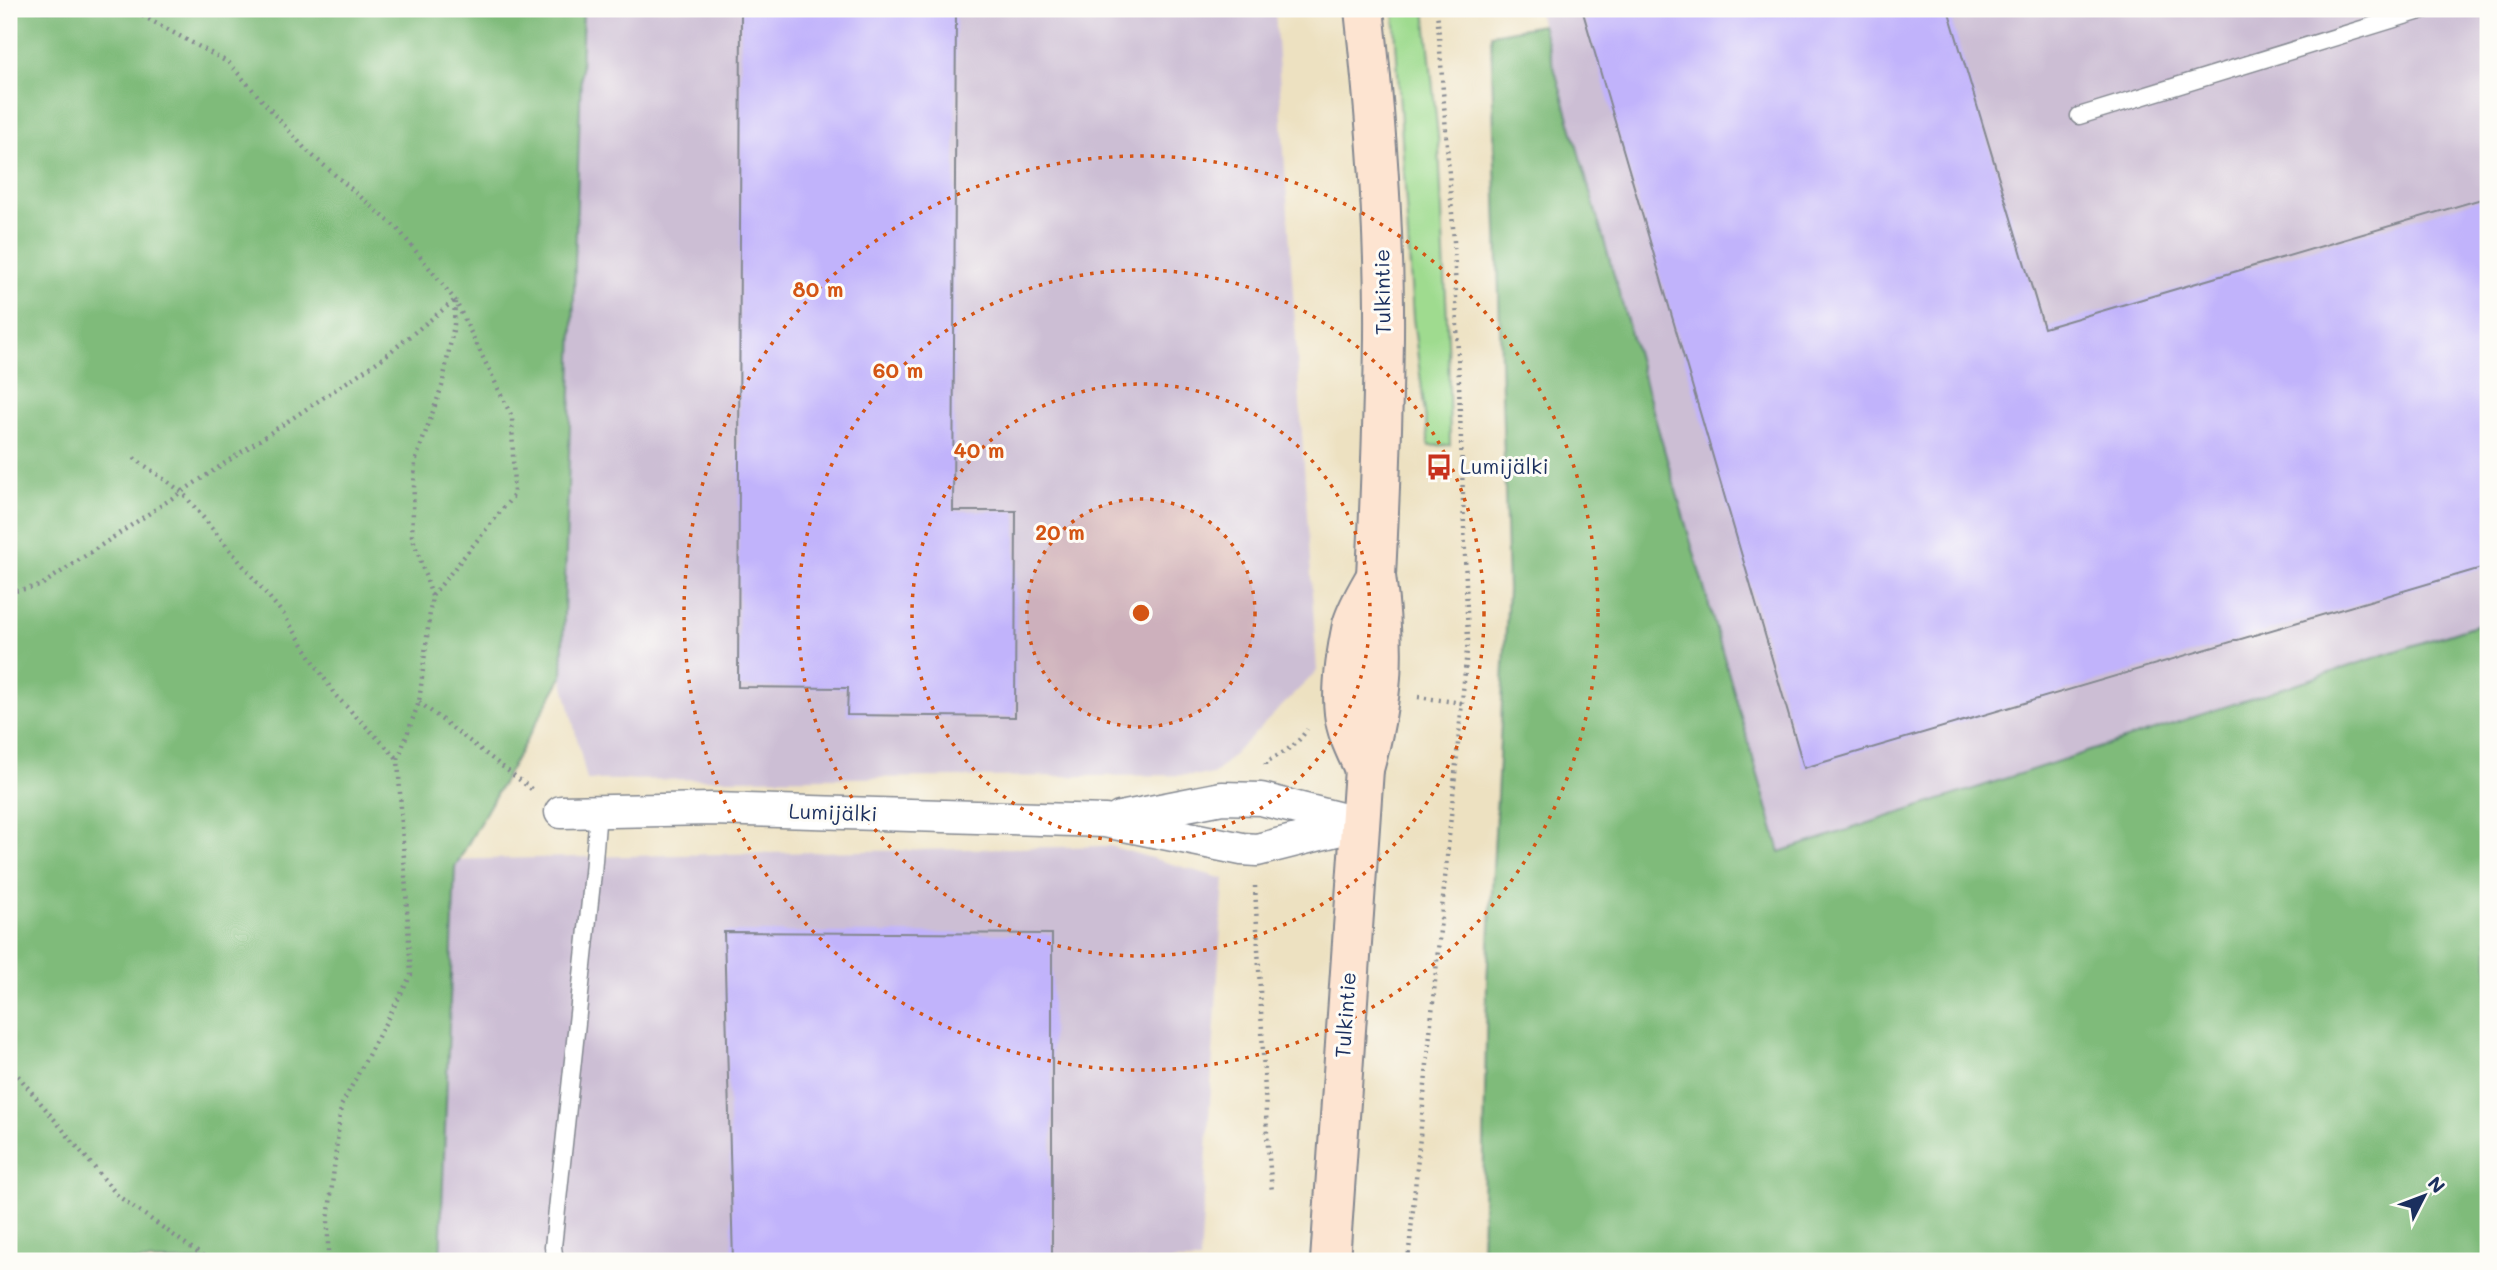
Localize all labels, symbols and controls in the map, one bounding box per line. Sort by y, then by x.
street label: Tulkintie [1367,249,1396,335]
text: 80 m [793,275,843,302]
text: 60 m [873,356,923,383]
text: 40 m [953,436,1005,463]
bus stop icon: Lumijälki [1424,452,1454,482]
place label: Lumijälki [1460,452,1549,479]
text: 20 m [1035,518,1085,545]
centre of rings [1129,601,1153,625]
street label: Lumijälki [788,796,878,827]
street label: Tulkintie [1328,971,1361,1059]
north arrow [2388,1162,2458,1232]
text: N [2423,1171,2451,1198]

